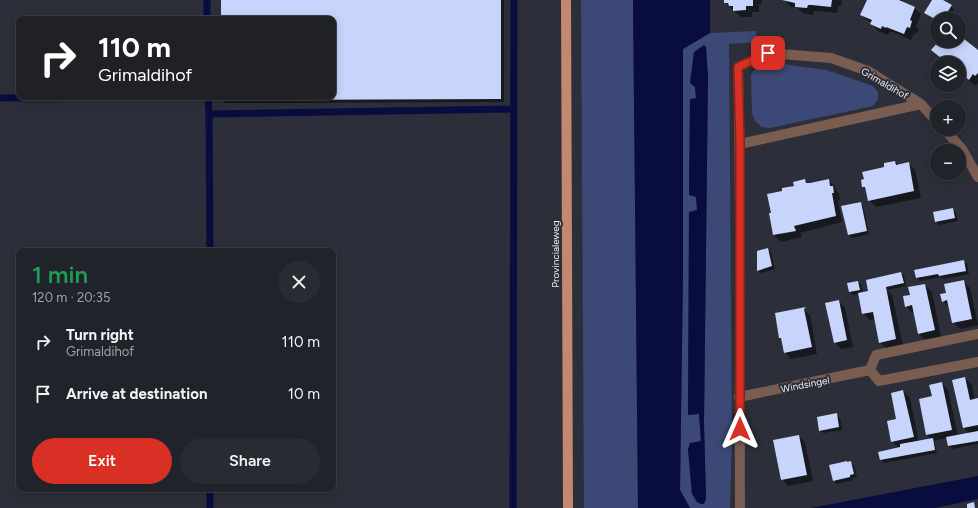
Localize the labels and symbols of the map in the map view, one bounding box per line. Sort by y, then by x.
pin [751,36,785,70]
street label: Grimaldihof [859,65,911,102]
street label: Provincialeweg [549,220,562,288]
street label: Windsingel [780,373,831,396]
position arrow [719,408,761,450]

